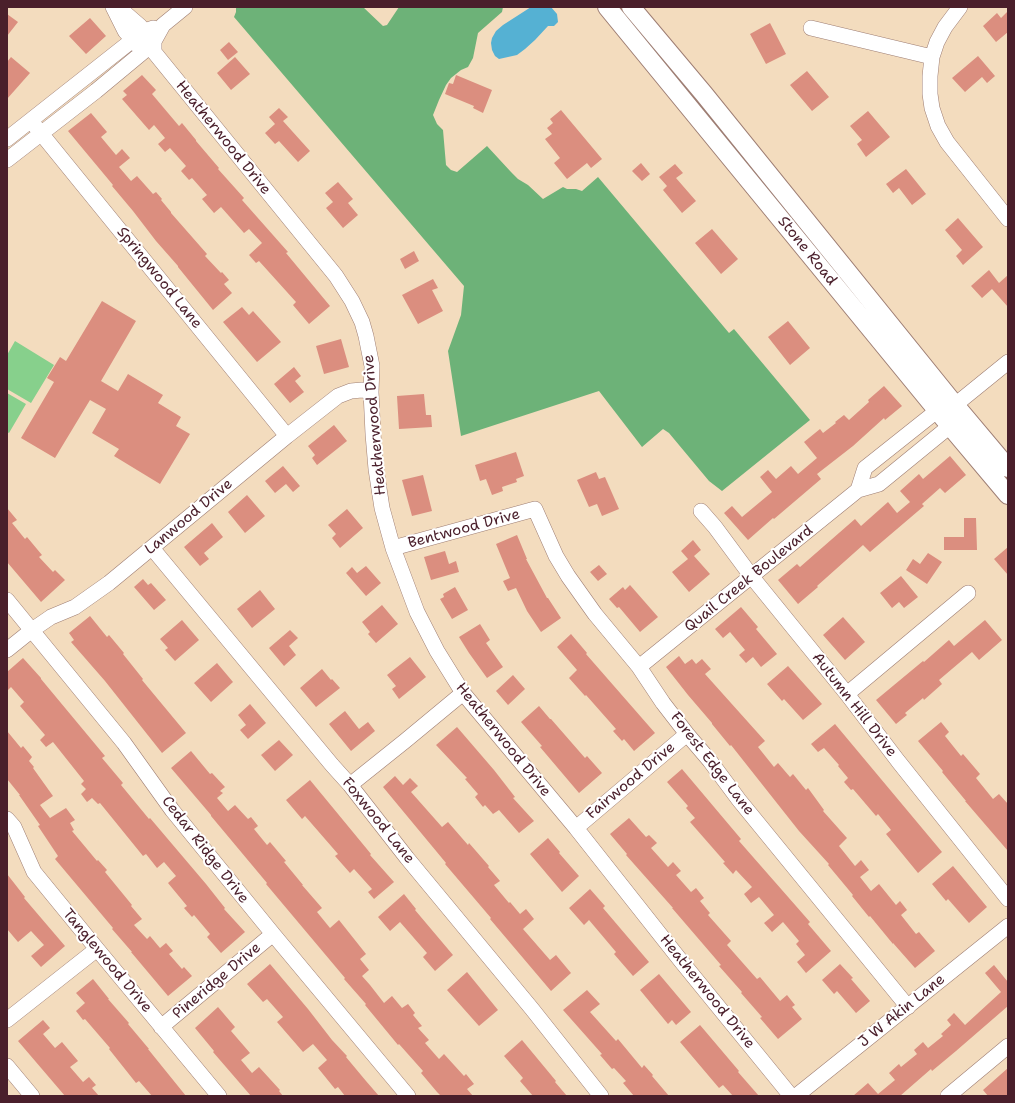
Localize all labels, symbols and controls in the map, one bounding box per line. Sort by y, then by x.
street label: Heatherwood Drive [172,77,274,199]
street label: Stone Road [774,213,840,289]
street label: Springwood Lane [112,224,206,332]
street label: Heatherwood Drive [360,354,390,496]
street label: Lanwood Drive [142,475,236,559]
street label: Bentwood Drive [406,505,522,553]
street label: Quail Creek Boulevard [681,522,817,636]
street label: Autumn Hill Drive [808,649,900,761]
street label: Heatherwood Drive [452,679,554,801]
street label: Forest Edge Lane [666,709,758,819]
street label: Fairwood Drive [583,739,679,823]
street label: Foxwood Lane [338,774,418,868]
street label: Cedar Ridge Drive [157,793,253,907]
street label: Tanglewood Drive [58,905,156,1017]
street label: Heatherwood Drive [656,931,758,1053]
street label: Pineridge Drive [169,939,265,1023]
street label: J W Akin Lane [855,971,949,1051]

